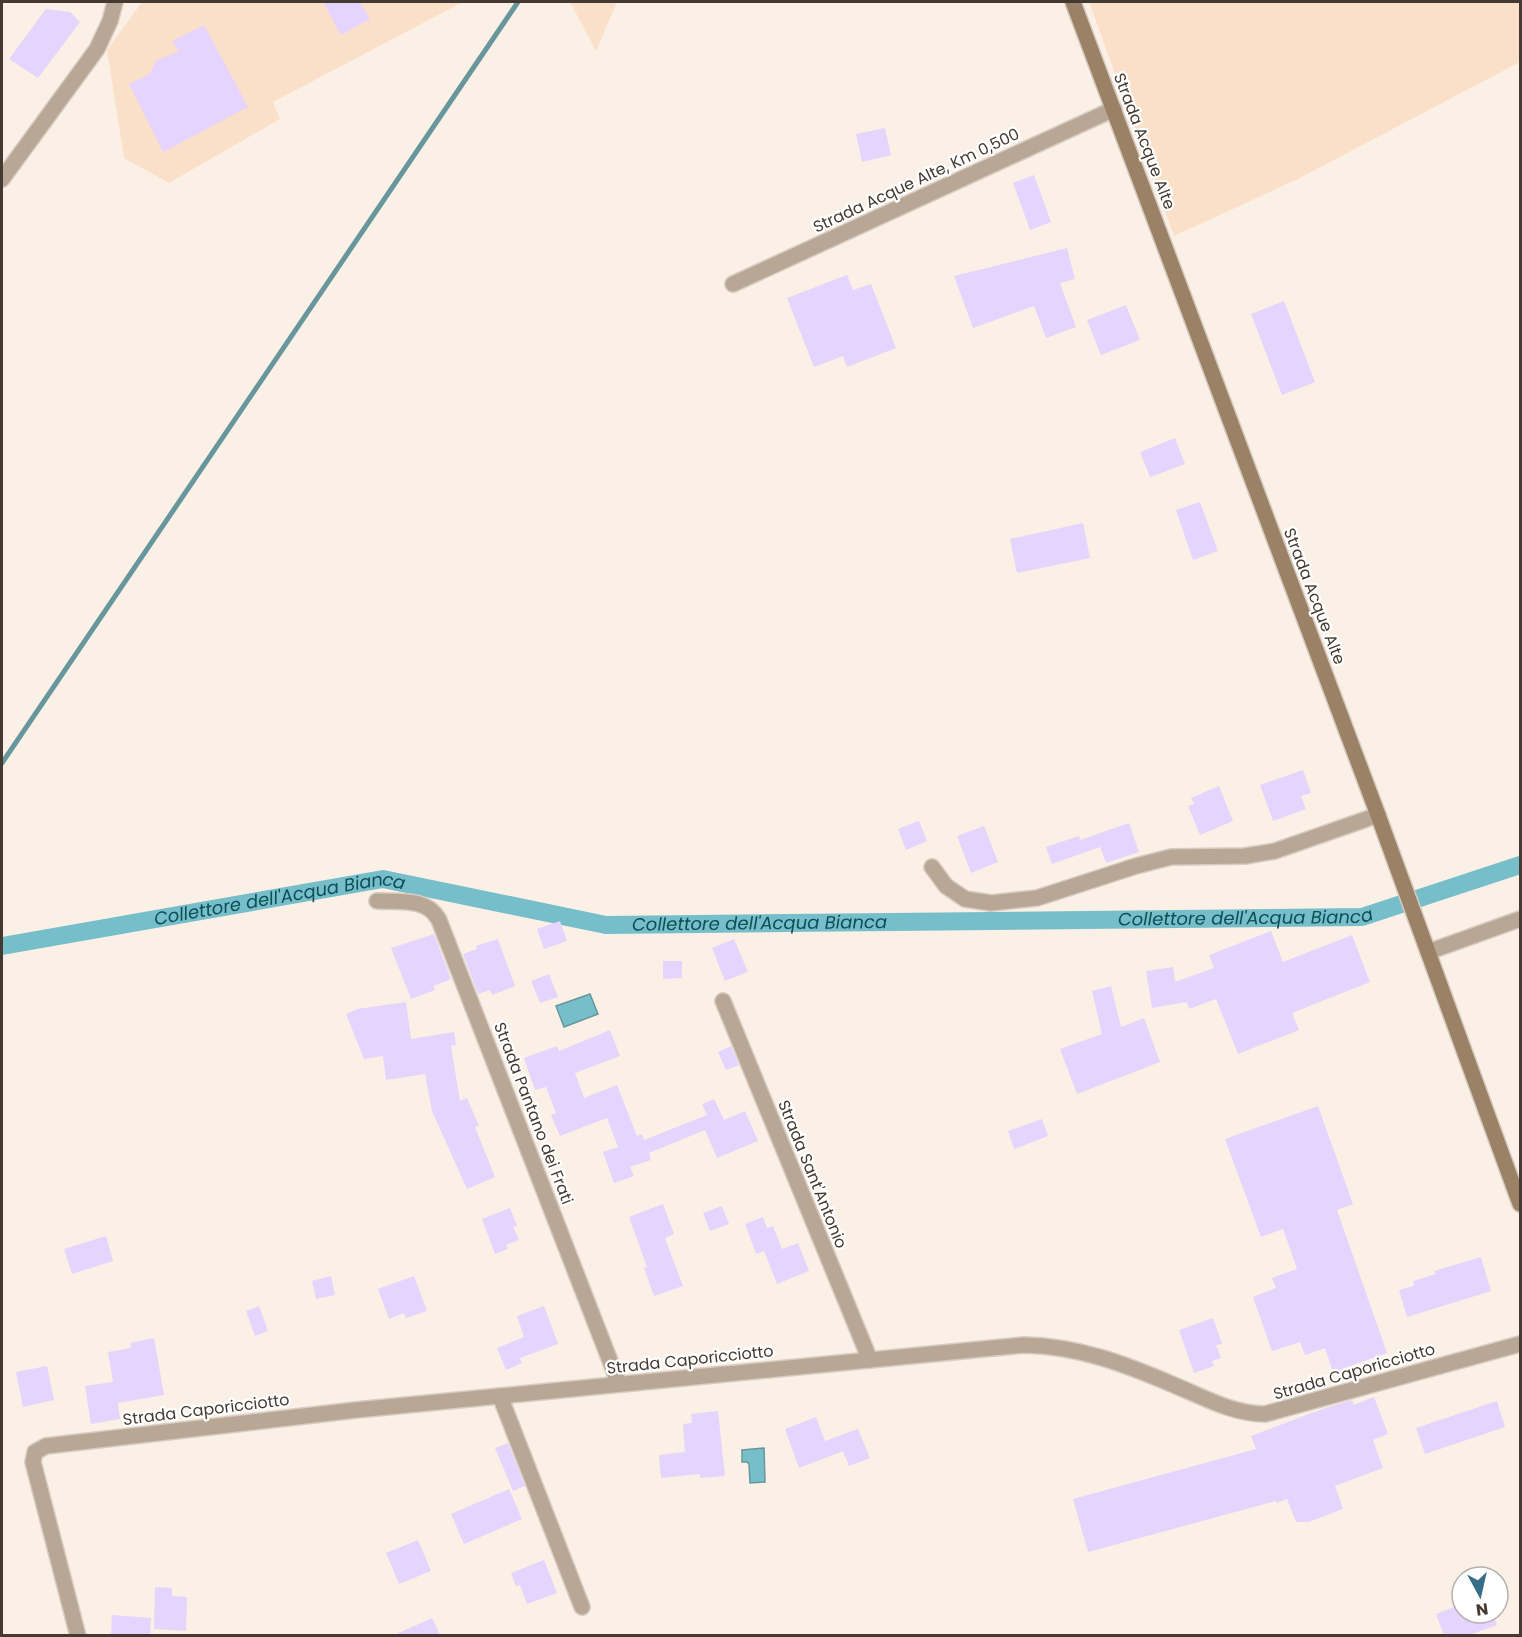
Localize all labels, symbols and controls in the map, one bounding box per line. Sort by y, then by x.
street label: Strada Acque Alte [1108,70,1181,213]
street label: Strada Acque Alte, Km 0,500 [809,122,1023,238]
street label: Strada Acque Alte [1278,525,1351,668]
water label: Collettore dell'Acqua Bianca [152,866,408,931]
water label: Collettore dell'Acqua Bianca [1118,901,1376,932]
water label: Collettore dell'Acqua Bianca [632,909,887,937]
street label: Strada Pantano dei Frati [488,1019,579,1207]
street label: Strada Sant'Antonio [772,1097,853,1252]
street label: Strada Caporicciotto [1270,1337,1438,1406]
street label: Strada Caporicciotto [606,1339,775,1380]
street label: Strada Caporicciotto [122,1388,291,1431]
north arrow [1450,1565,1510,1625]
text: N [1474,1597,1490,1622]

